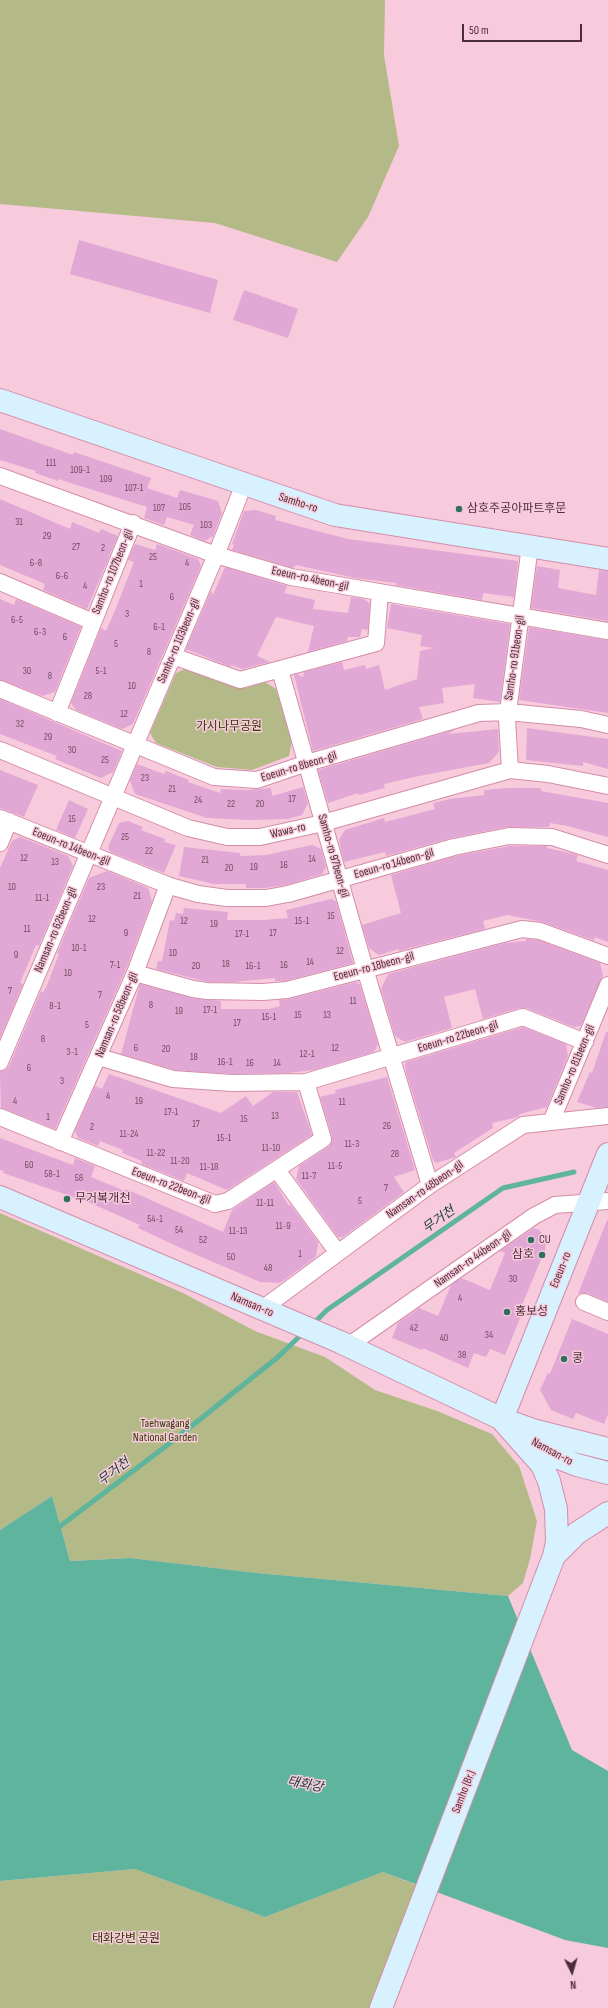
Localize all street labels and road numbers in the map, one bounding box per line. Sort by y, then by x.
street label: Samho-ro [277,490,319,516]
street label: Samho-ro 107beon-gil [89,527,137,617]
street label: Eoeun-ro 4beon-gil [270,564,350,594]
street label: Samho-ro 103beon-gil [155,597,203,685]
street label: Samho-ro 91beon-gil [502,615,528,701]
street label: Eoeun-ro 8beon-gil [259,749,339,785]
street label: Samho-ro 97beon-gil [314,813,352,899]
street label: Wawa-ro [269,820,307,842]
street label: Eoeun-ro 14beon-gil [30,825,112,869]
street label: Eoeun-ro 14beon-gil [352,846,436,882]
street label: Namsan-ro 62beon-gil [32,885,80,975]
street label: Eoeun-ro 18beon-gil [332,949,416,985]
street label: Namsan-ro 58beon-gil [93,970,141,1060]
street label: Eoeun-ro 22beon-gil [416,1018,500,1056]
street label: Samho-ro 81beon-gil [552,1023,598,1107]
street label: Namsan-ro 48beon-gil [384,1158,466,1222]
street label: Eoeun-ro 22beon-gil [130,1164,212,1208]
street label: Namsan-ro 44beon-gil [432,1227,514,1291]
street label: Eoeun-ro [547,1250,575,1290]
street label: Namsan-ro [228,1290,276,1320]
street label: Namsan-ro [529,1435,575,1469]
street label: Samho (Br.) [449,1768,479,1816]

